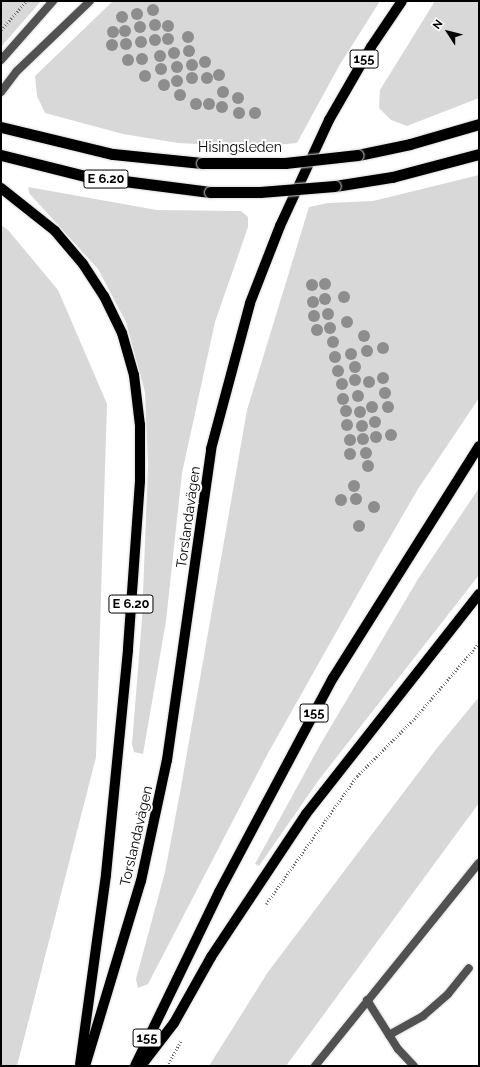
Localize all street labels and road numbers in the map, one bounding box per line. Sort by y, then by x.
road number: 155 [349,48,379,70]
street label: Hisingsleden [198,139,282,155]
road number: E 6.20 [83,168,129,190]
street label: Torslandavägen [173,465,203,569]
road number: E 6.20 [108,593,154,615]
road number: 155 [299,702,329,724]
street label: Torslandavägen [116,784,156,888]
road number: 155 [132,1027,162,1049]

